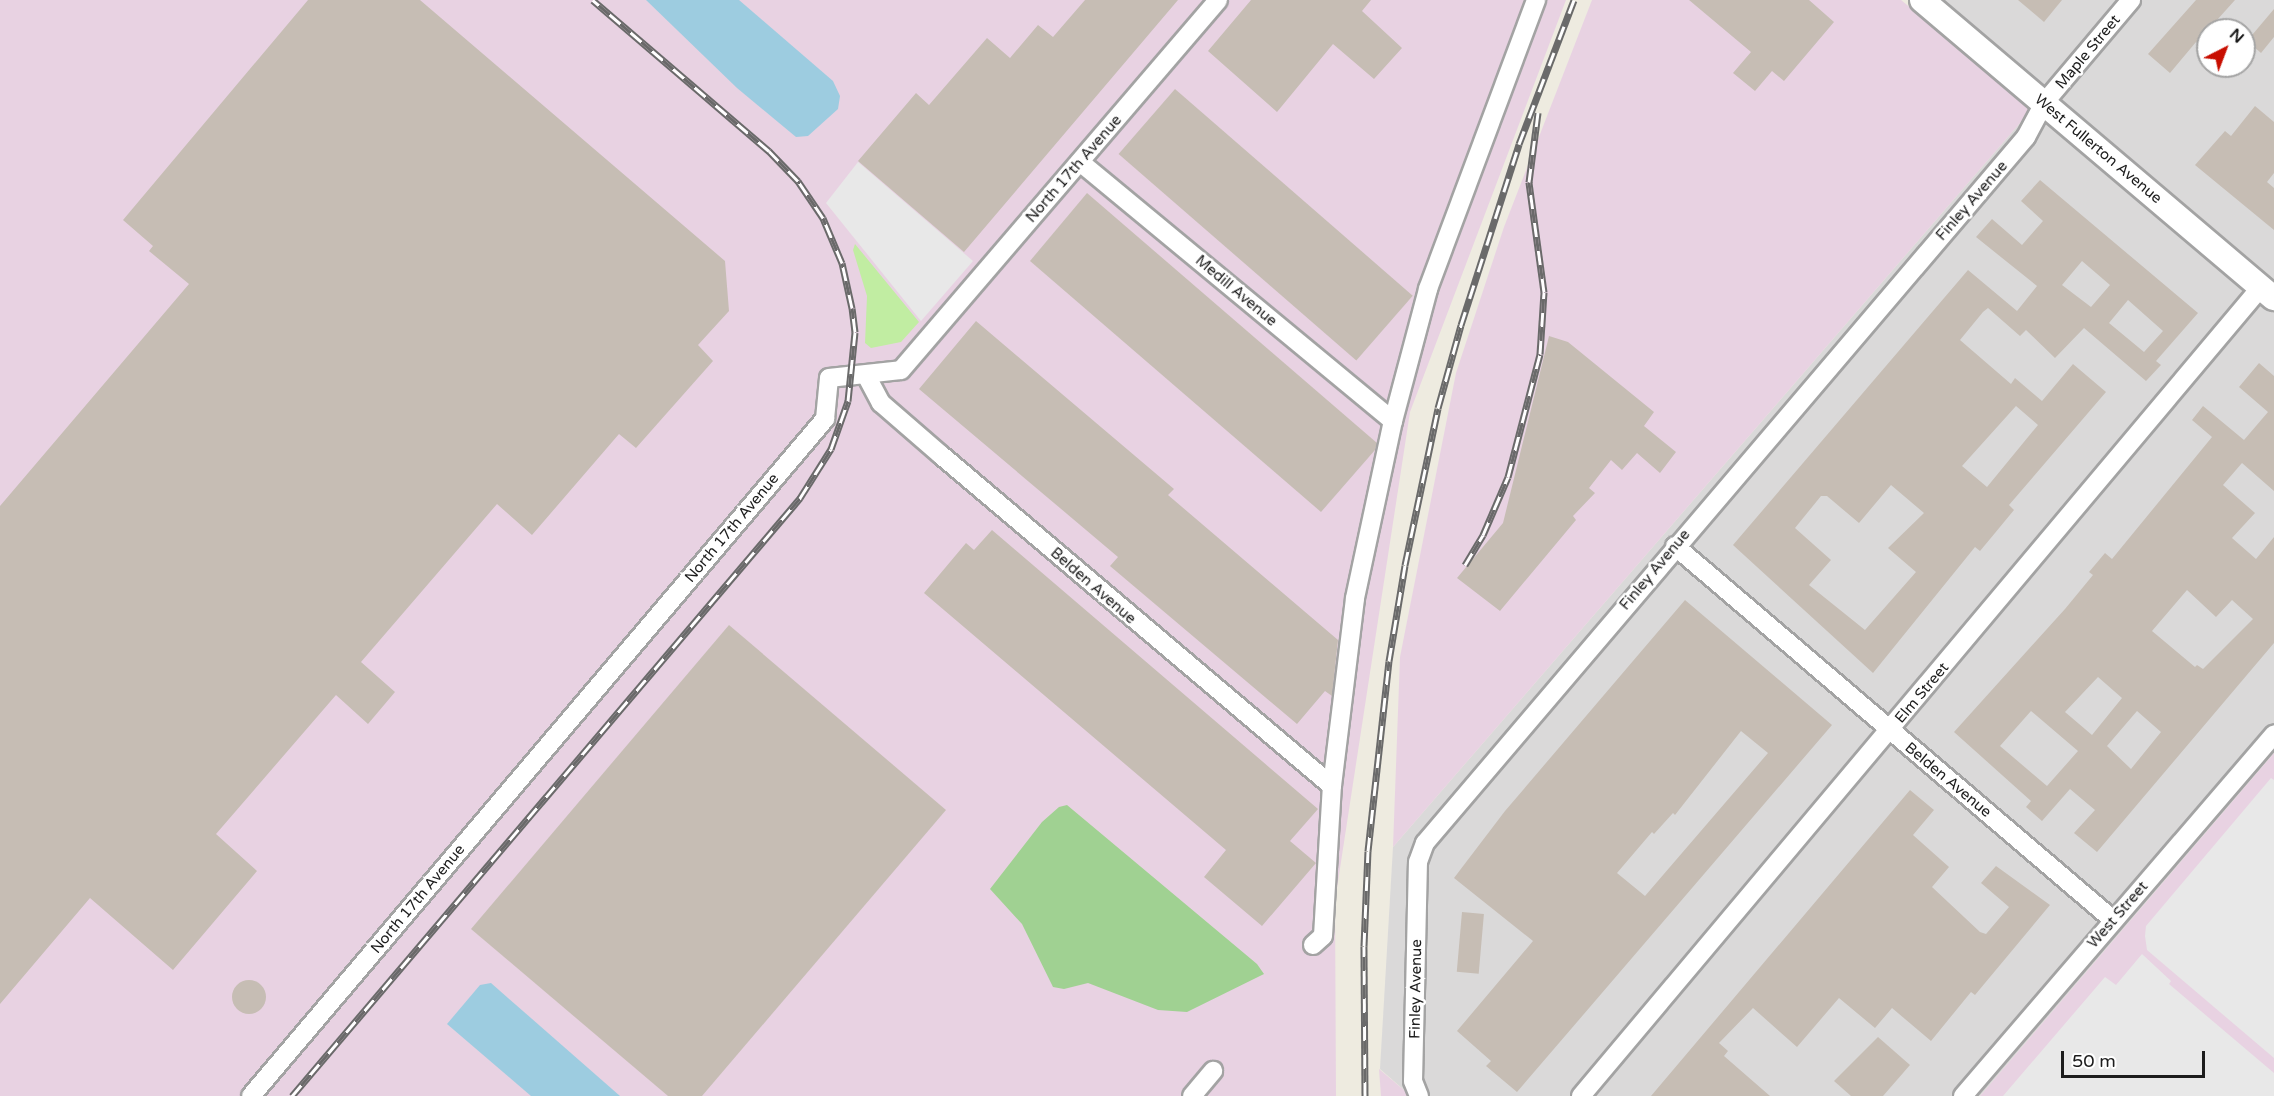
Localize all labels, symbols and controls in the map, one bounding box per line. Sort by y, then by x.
street label: Maple Street [2052,11,2124,93]
north arrow [2196,18,2256,78]
text: N [2225,24,2248,48]
street label: West Fullerton Avenue [2031,90,2165,208]
street label: North 17th Avenue [1022,111,1126,227]
street label: Finley Avenue [1933,158,2011,244]
street label: Medill Avenue [1192,252,1280,330]
street label: North 17th Avenue [681,470,783,586]
street label: Finley Avenue [1616,526,1694,614]
street label: Belden Avenue [1047,544,1139,628]
street label: Elm Street [1891,659,1953,727]
street label: Belden Avenue [1901,739,1995,821]
street label: North 17th Avenue [367,841,469,957]
street label: West Street [2084,878,2152,952]
street label: Finley Avenue [1406,939,1426,1039]
scale bar [2064,1039,2208,1077]
text: 50 m [2072,1050,2116,1072]

